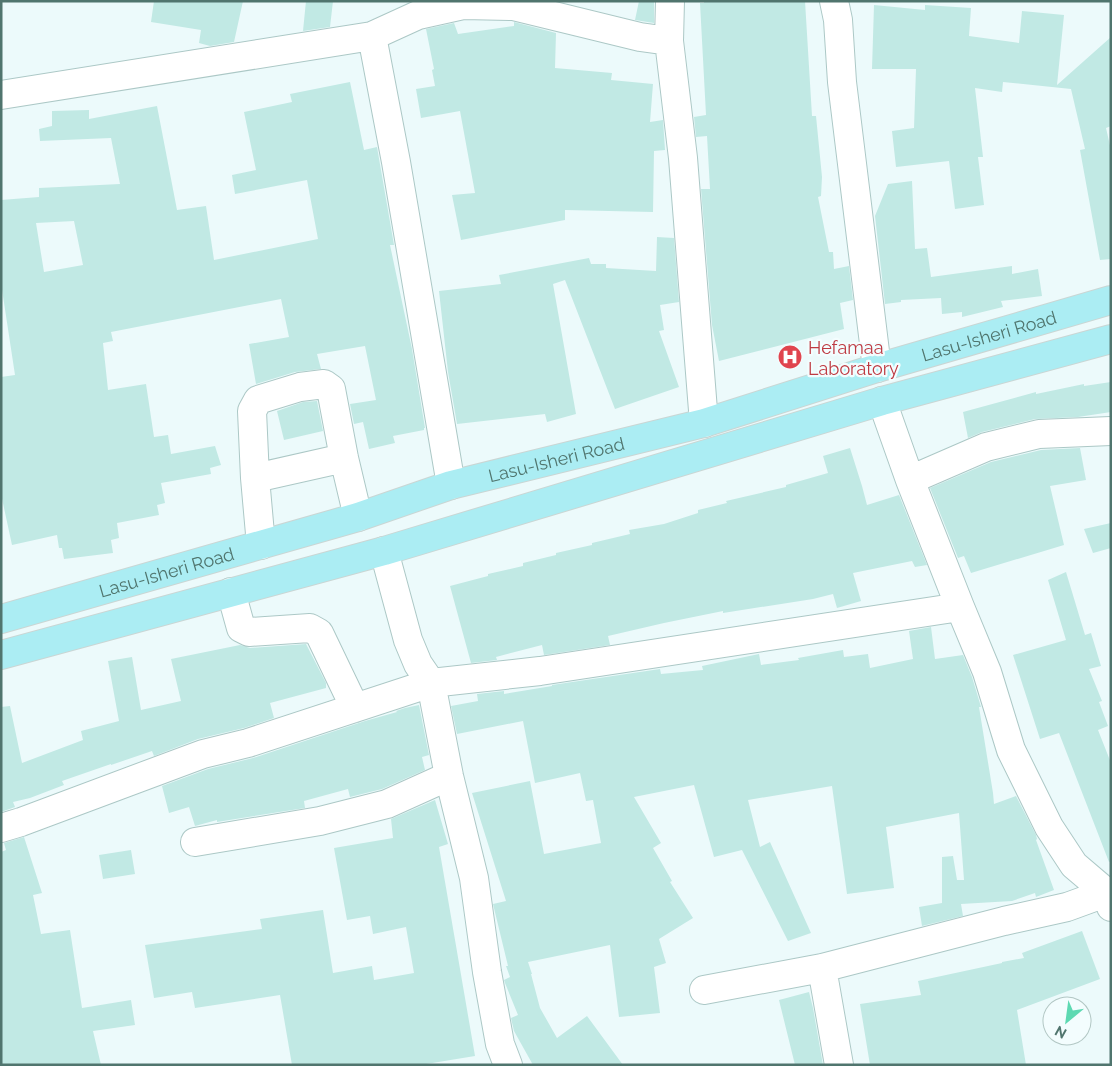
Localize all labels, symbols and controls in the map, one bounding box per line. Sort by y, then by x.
street label: Lasu-Isheri Road [919,306,1059,365]
place label: Hefamaa Laboratory [808,337,899,379]
hospital icon: Hefamaa Laboratory [777,344,803,370]
street label: Lasu-Isheri Road [486,432,627,486]
street label: Lasu-Isheri Road [96,542,236,601]
north arrow [1042,996,1092,1046]
text: N [1052,1023,1069,1042]

